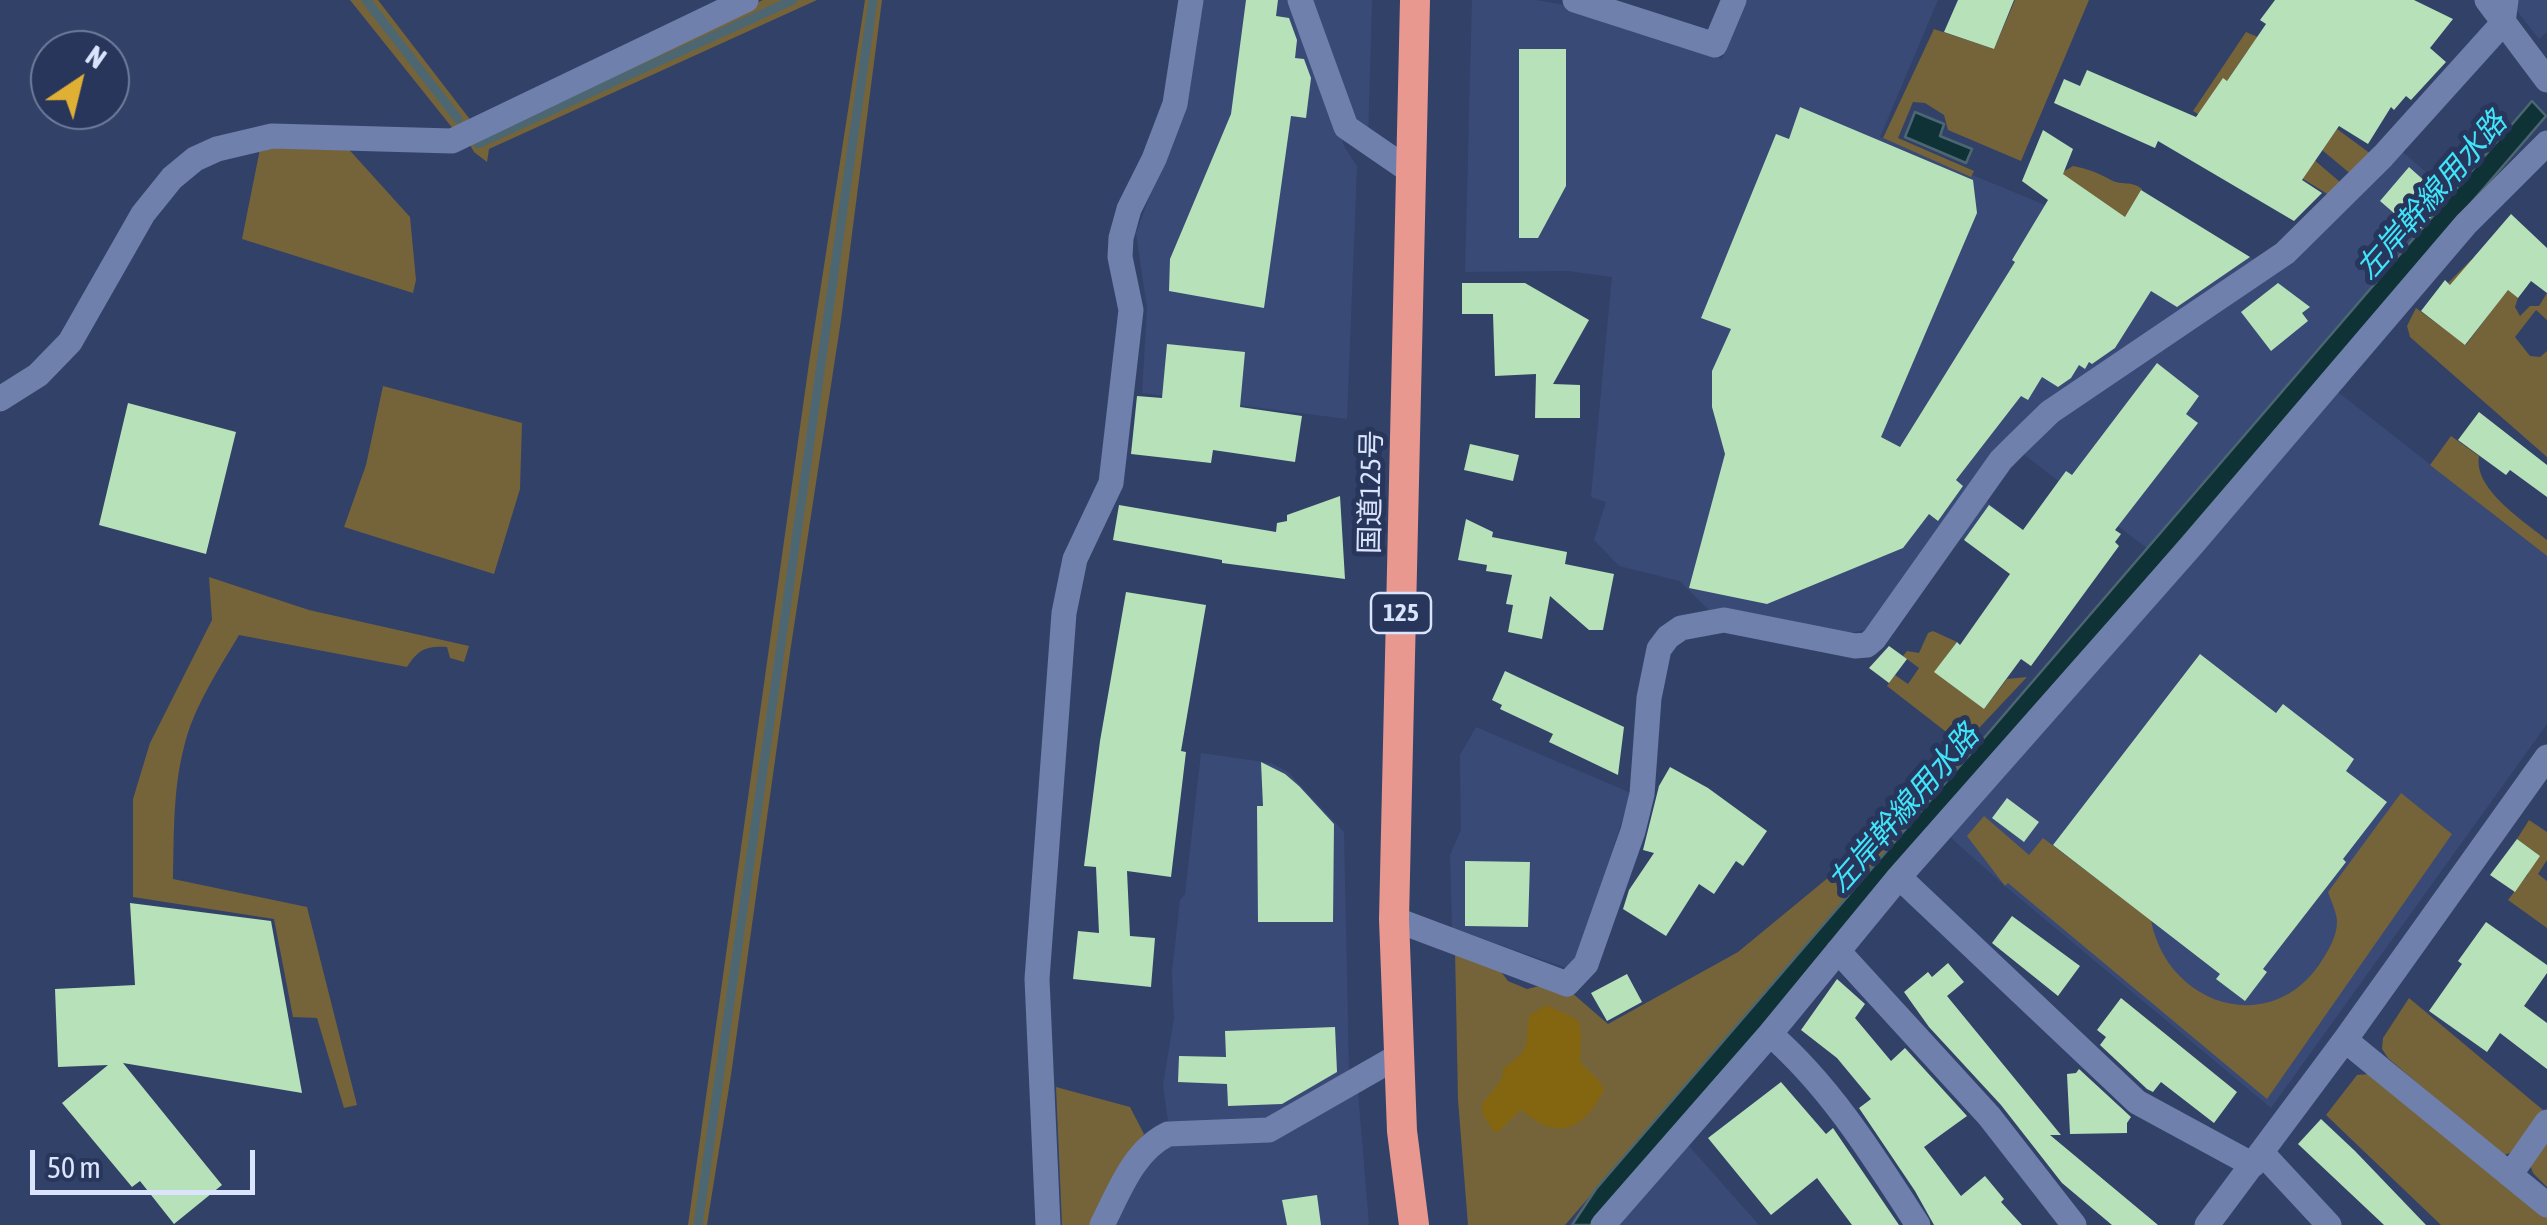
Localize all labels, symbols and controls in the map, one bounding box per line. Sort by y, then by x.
north arrow [30,30,130,130]
text: N [80,39,112,75]
water label: 左岸幹線用水路 [2350,105,2514,287]
street label: 国道125号 [1353,430,1389,554]
road number: 125 [1371,593,1431,633]
water label: 左岸幹線用水路 [1822,718,1986,900]
scale bar [35,1130,260,1192]
text: 50 m [47,1150,101,1184]

